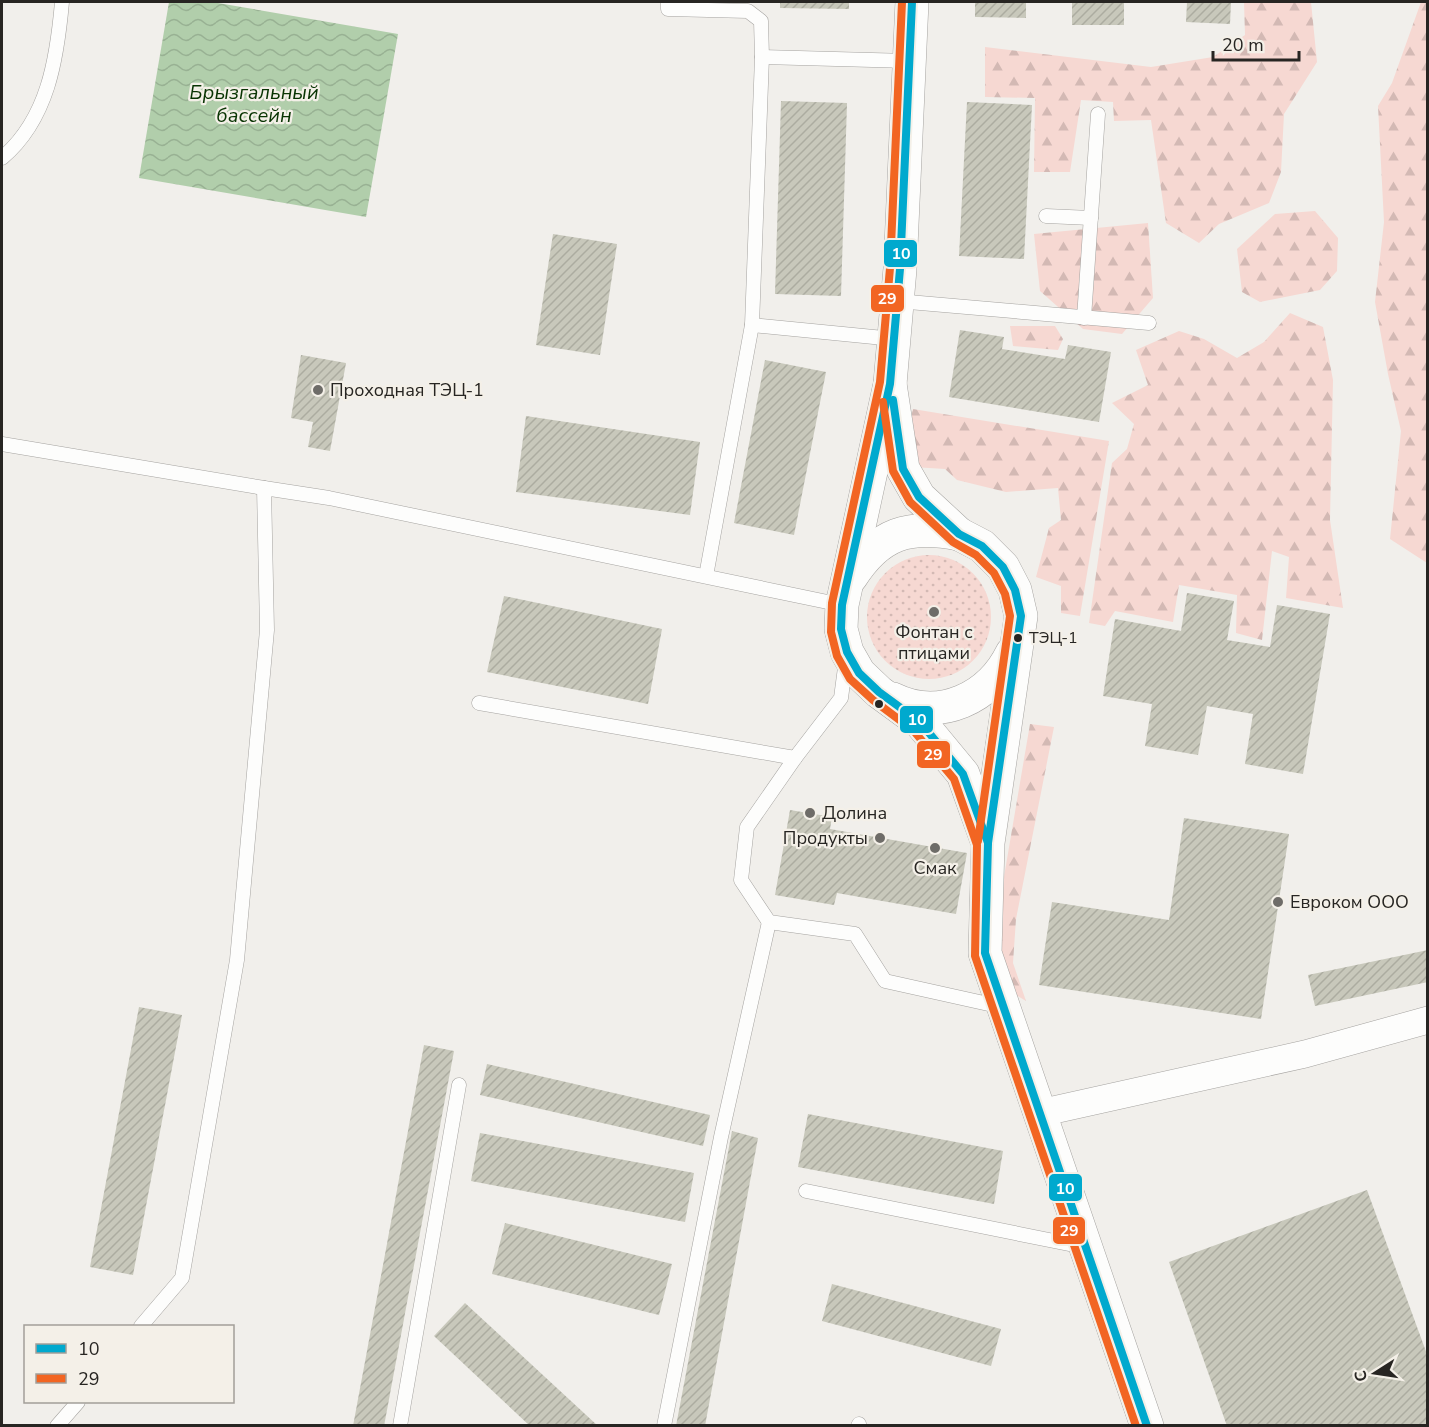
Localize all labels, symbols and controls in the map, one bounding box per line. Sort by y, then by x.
scale bar [1213,24,1298,62]
text: 20 m [1222,33,1264,57]
water label: Брызгальный бассейн [189,79,319,129]
line badge: 10 [883,239,918,268]
text: 10 [891,243,911,265]
line badge: 29 [870,284,905,313]
text: 29 [877,288,897,310]
place label: Проходная ТЭЦ-1 [330,378,484,402]
marker: Проходная ТЭЦ-1 [311,383,325,397]
marker: Фонтан с птицами [927,605,941,619]
place label: Фонтан с птицами [895,620,973,665]
place label: ТЭЦ-1 [1029,627,1078,649]
marker: ТЭЦ-1 [1012,632,1024,644]
unlabelled marker [873,698,885,710]
line badge: 10 [899,705,934,734]
text: 10 [907,709,927,731]
line badge: 29 [916,740,951,769]
text: 29 [923,744,943,766]
place label: Долина [822,801,887,825]
marker: Долина [803,806,817,820]
place label: Продукты [783,826,868,850]
marker: Продукты [873,831,887,845]
marker: Смак [928,841,942,855]
place label: Смак [913,856,957,880]
place label: Евроком ООО [1290,890,1409,914]
marker: Евроком ООО [1271,895,1285,909]
line badge: 10 [1048,1173,1083,1202]
text: 10 [1055,1178,1075,1200]
line badge: 29 [1052,1216,1086,1245]
text: 29 [1059,1220,1079,1242]
legend [24,1325,234,1403]
text: 10 [78,1337,100,1361]
north arrow [1345,1343,1405,1403]
text: 29 [78,1367,100,1391]
text: С [1349,1368,1373,1384]

